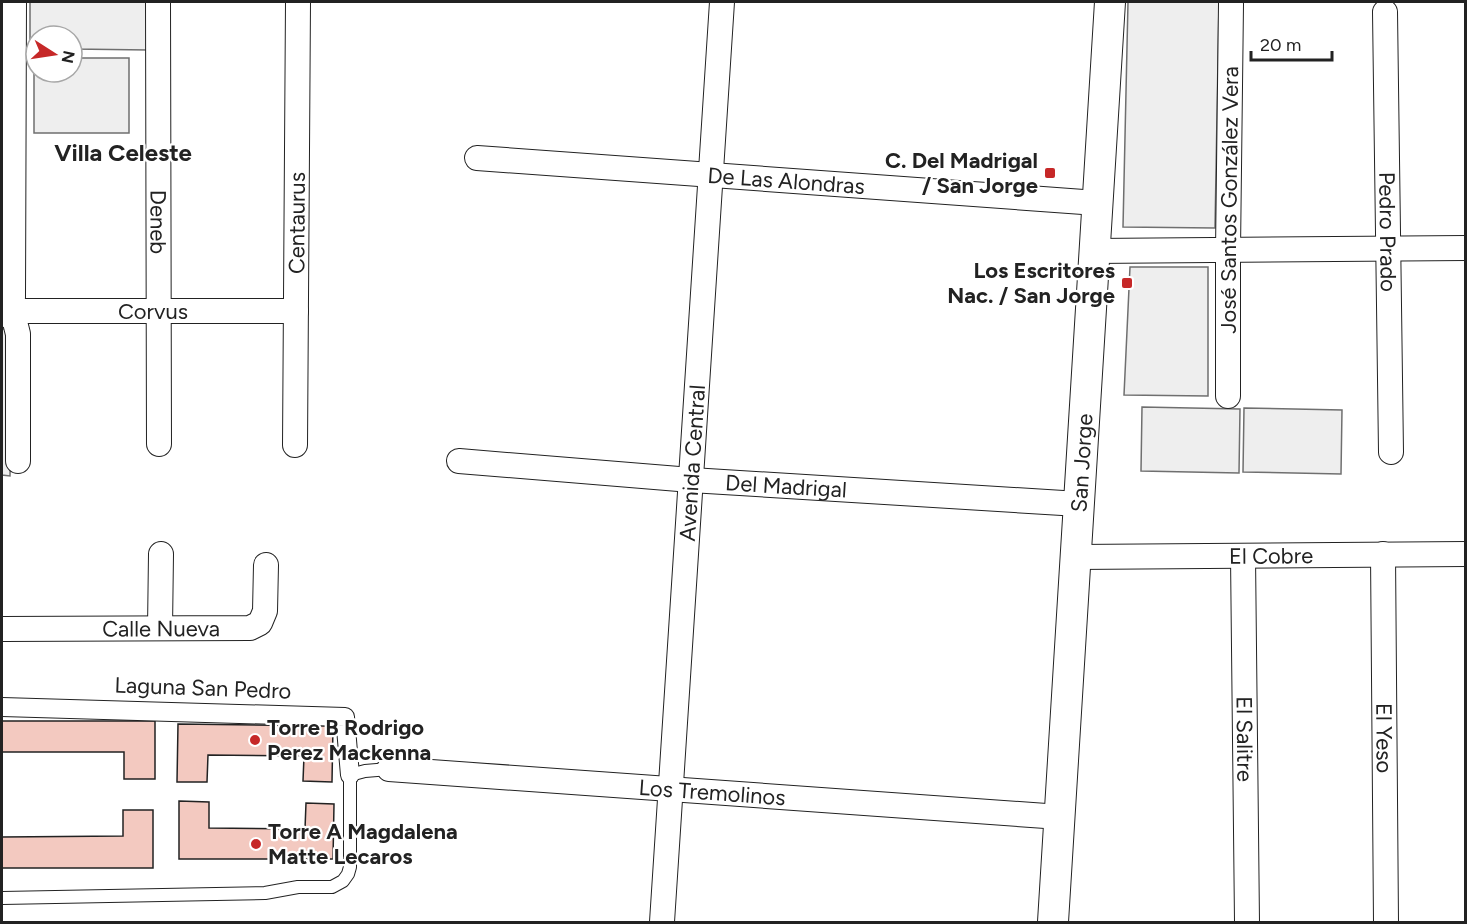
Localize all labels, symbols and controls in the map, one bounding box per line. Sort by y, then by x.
north arrow [24,24,84,84]
scale bar [1251,24,1332,62]
text: 20 m [1260,34,1301,56]
text: N [58,49,79,65]
street label: José Santos González Vera [1215,66,1244,334]
district label: Villa Celeste [54,138,192,167]
place label: C. Del Madrigal / San Jorge [885,147,1038,199]
street label: De Las Alondras [707,161,866,200]
marker: C. Del Madrigal / San Jorge [1043,166,1057,180]
street label: Centaurus [283,172,310,274]
street label: Pedro Prado [1374,172,1402,292]
street label: Deneb [145,190,172,254]
place label: Los Escritores Nac. / San Jorge [947,257,1115,309]
marker: Los Escritores Nac. / San Jorge [1120,276,1134,290]
street label: Corvus [118,298,188,325]
street label: Avenida Central [673,384,711,542]
street label: San Jorge [1065,413,1098,513]
street label: Del Madrigal [724,469,848,503]
street label: El Cobre [1229,542,1313,569]
street label: Calle Nueva [102,615,220,642]
street label: Laguna San Pedro [114,671,292,705]
street label: El Salitre [1231,696,1259,782]
street label: El Yeso [1371,703,1398,773]
place label: Torre B Rodrigo Perez Mackenna [267,714,431,766]
marker: Torre B Rodrigo Perez Mackenna [248,733,262,747]
street label: Los Tremolinos [638,773,787,811]
place label: Torre A Magdalena Matte Lecaros [268,818,458,870]
marker: Torre A Magdalena Matte Lecaros [249,837,263,851]

